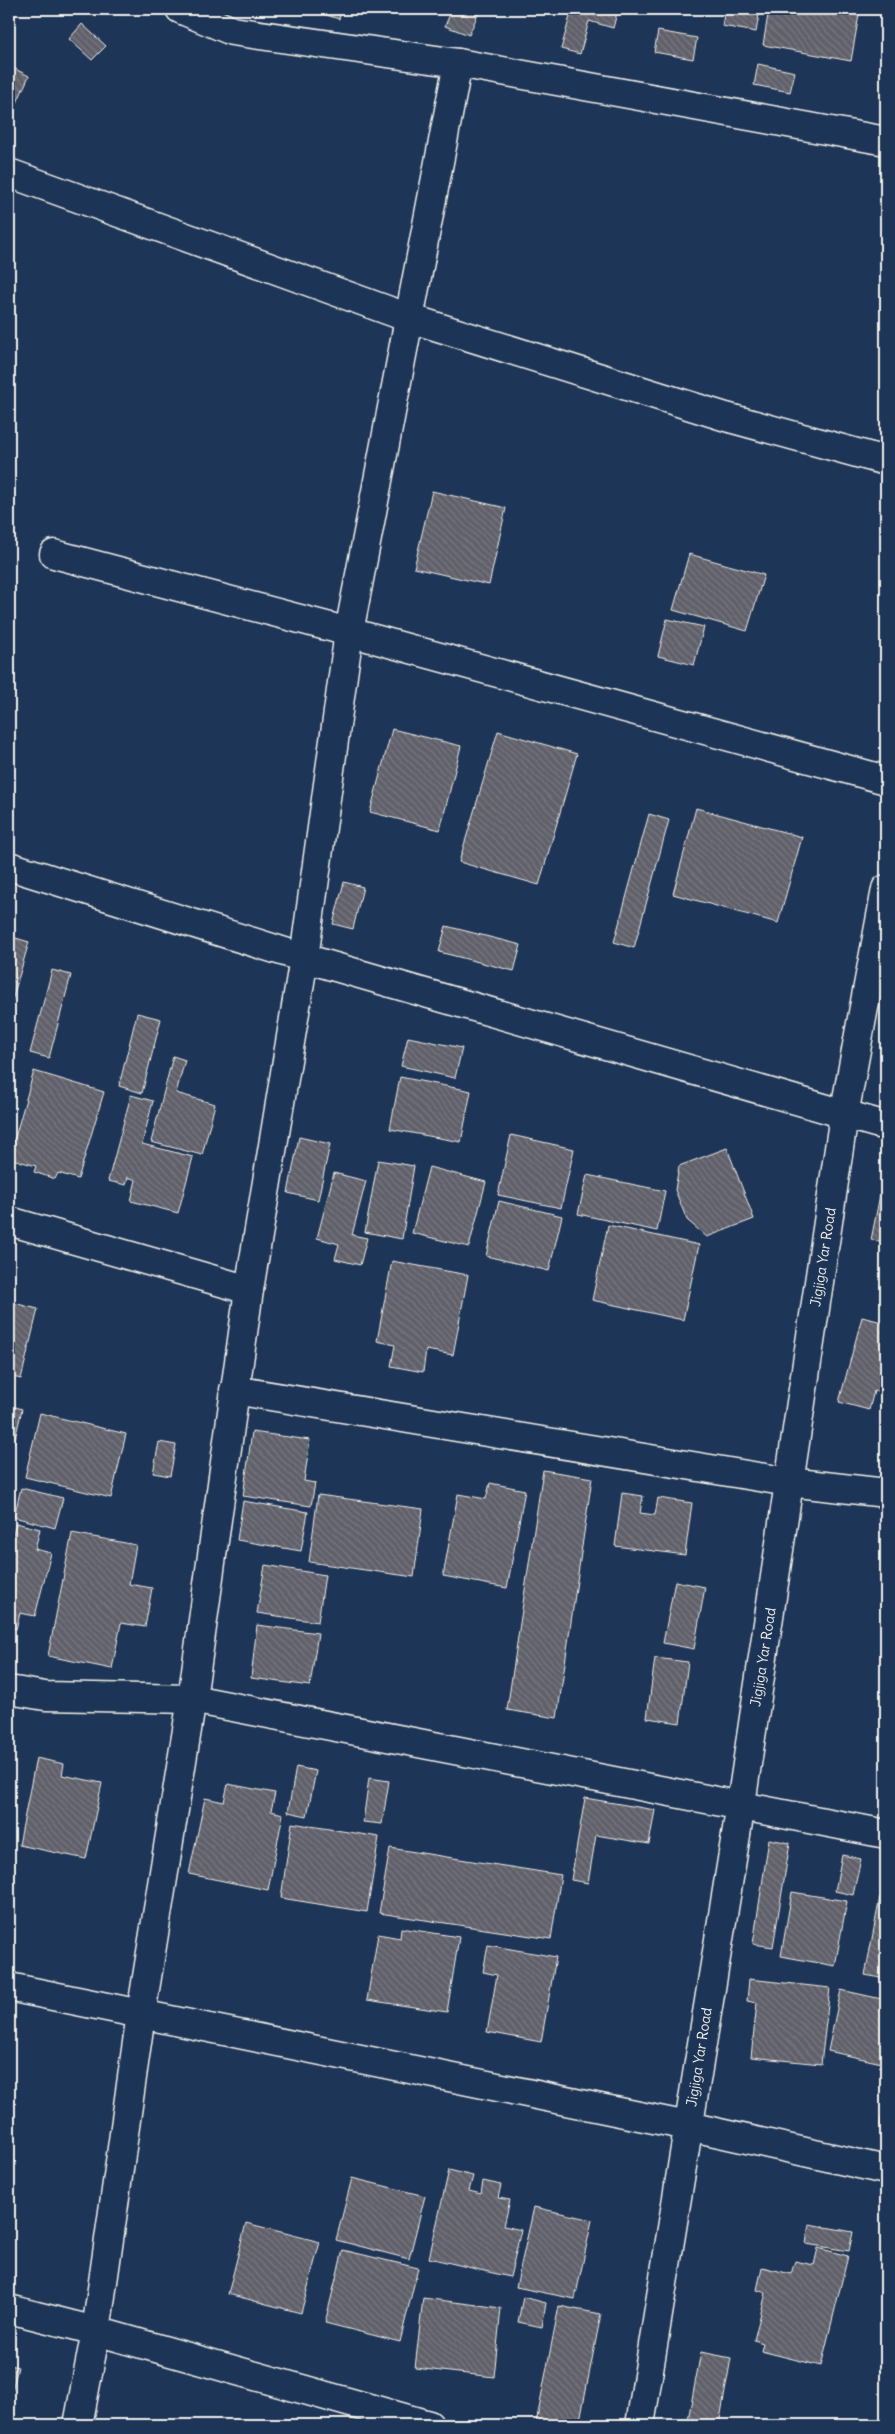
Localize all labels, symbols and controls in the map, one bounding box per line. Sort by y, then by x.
street label: Jigjiga Yar Road [806,1206,840,1308]
street label: Jigjiga Yar Road [746,1606,780,1708]
street label: Jigjiga Yar Road [682,2006,716,2108]

